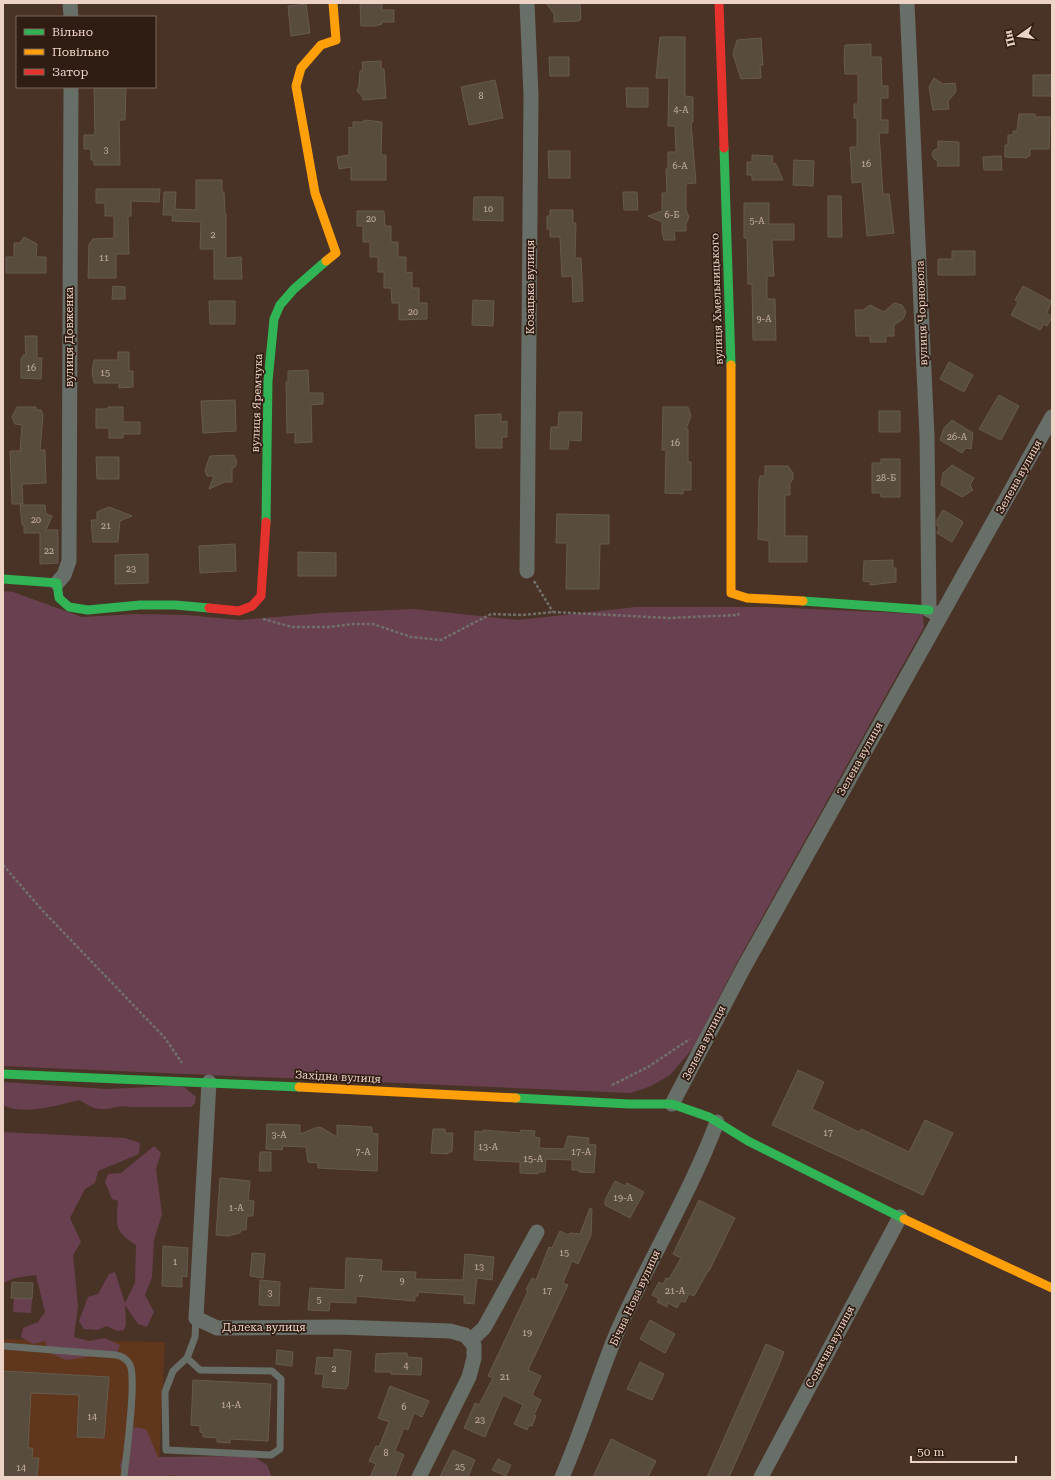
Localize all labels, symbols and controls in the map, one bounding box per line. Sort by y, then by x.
legend [16,16,156,88]
north arrow [999,16,1039,56]
text: Вільно [52,25,93,39]
text: Пн [1001,28,1018,48]
text: Повільно [52,45,109,59]
text: Затор [52,65,88,79]
house number: 8 [478,91,484,101]
house number: 4-А [674,105,689,115]
house number: 3 [103,145,109,155]
house number: 16 [861,159,871,169]
house number: 6-А [673,161,688,171]
house number: 10 [483,204,493,214]
house number: 6-Б [665,210,680,220]
house number: 20 [366,214,376,224]
house number: 5-А [750,216,765,226]
house number: 2 [210,230,216,240]
street label: вулиця Хмельницького [708,233,726,365]
street label: Козацька вулиця [524,240,537,334]
house number: 11 [99,253,109,263]
street label: вулиця Чорновола [914,260,930,366]
street label: вулиця Довженка [63,287,76,387]
house number: 20 [408,307,418,317]
house number: 9-А [757,314,772,324]
street label: вулиця Яремчука [249,353,265,453]
house number: 16 [26,363,36,373]
house number: 15 [100,368,110,378]
house number: 26-А [947,432,968,442]
house number: 16 [670,438,680,448]
street label: Зелена вулиця [993,438,1045,516]
house number: 28-Б [876,473,896,483]
house number: 20 [31,515,41,525]
house number: 21 [101,521,111,531]
house number: 22 [44,546,54,556]
house number: 23 [126,564,136,574]
street label: Зелена вулиця [834,720,886,798]
street label: Зелена вулиця [679,1003,729,1083]
street label: Західна вулиця [295,1068,381,1086]
house number: 17 [823,1128,833,1138]
house number: 3-А [272,1130,287,1140]
house number: 13-А [478,1142,499,1152]
house number: 7-А [356,1147,371,1157]
house number: 17-А [571,1147,592,1157]
house number: 15-А [523,1154,544,1164]
house number: 19-А [613,1193,634,1203]
house number: 1-А [229,1203,244,1213]
house number: 15 [559,1248,569,1258]
street label: Бічна Нова вулиця [607,1248,663,1348]
house number: 1 [172,1257,178,1267]
house number: 13 [474,1262,484,1272]
house number: 7 [358,1273,364,1283]
house number: 9 [399,1276,405,1286]
house number: 17 [542,1286,552,1296]
house number: 21-А [665,1286,686,1296]
house number: 3 [267,1288,273,1298]
house number: 5 [316,1295,322,1305]
street label: Сонячна вулиця [803,1304,857,1390]
street label: Далека вулиця [222,1321,306,1334]
house number: 19 [522,1328,532,1338]
house number: 4 [403,1361,409,1371]
house number: 2 [331,1364,337,1374]
house number: 21 [500,1372,510,1382]
house number: 14-А [221,1400,242,1410]
house number: 6 [401,1402,407,1412]
house number: 14 [87,1412,97,1422]
house number: 23 [475,1415,485,1425]
scale bar [911,1438,1016,1464]
text: 50 m [917,1445,944,1459]
house number: 8 [383,1448,389,1458]
house number: 25 [455,1462,465,1472]
house number: 14 [16,1463,26,1473]

